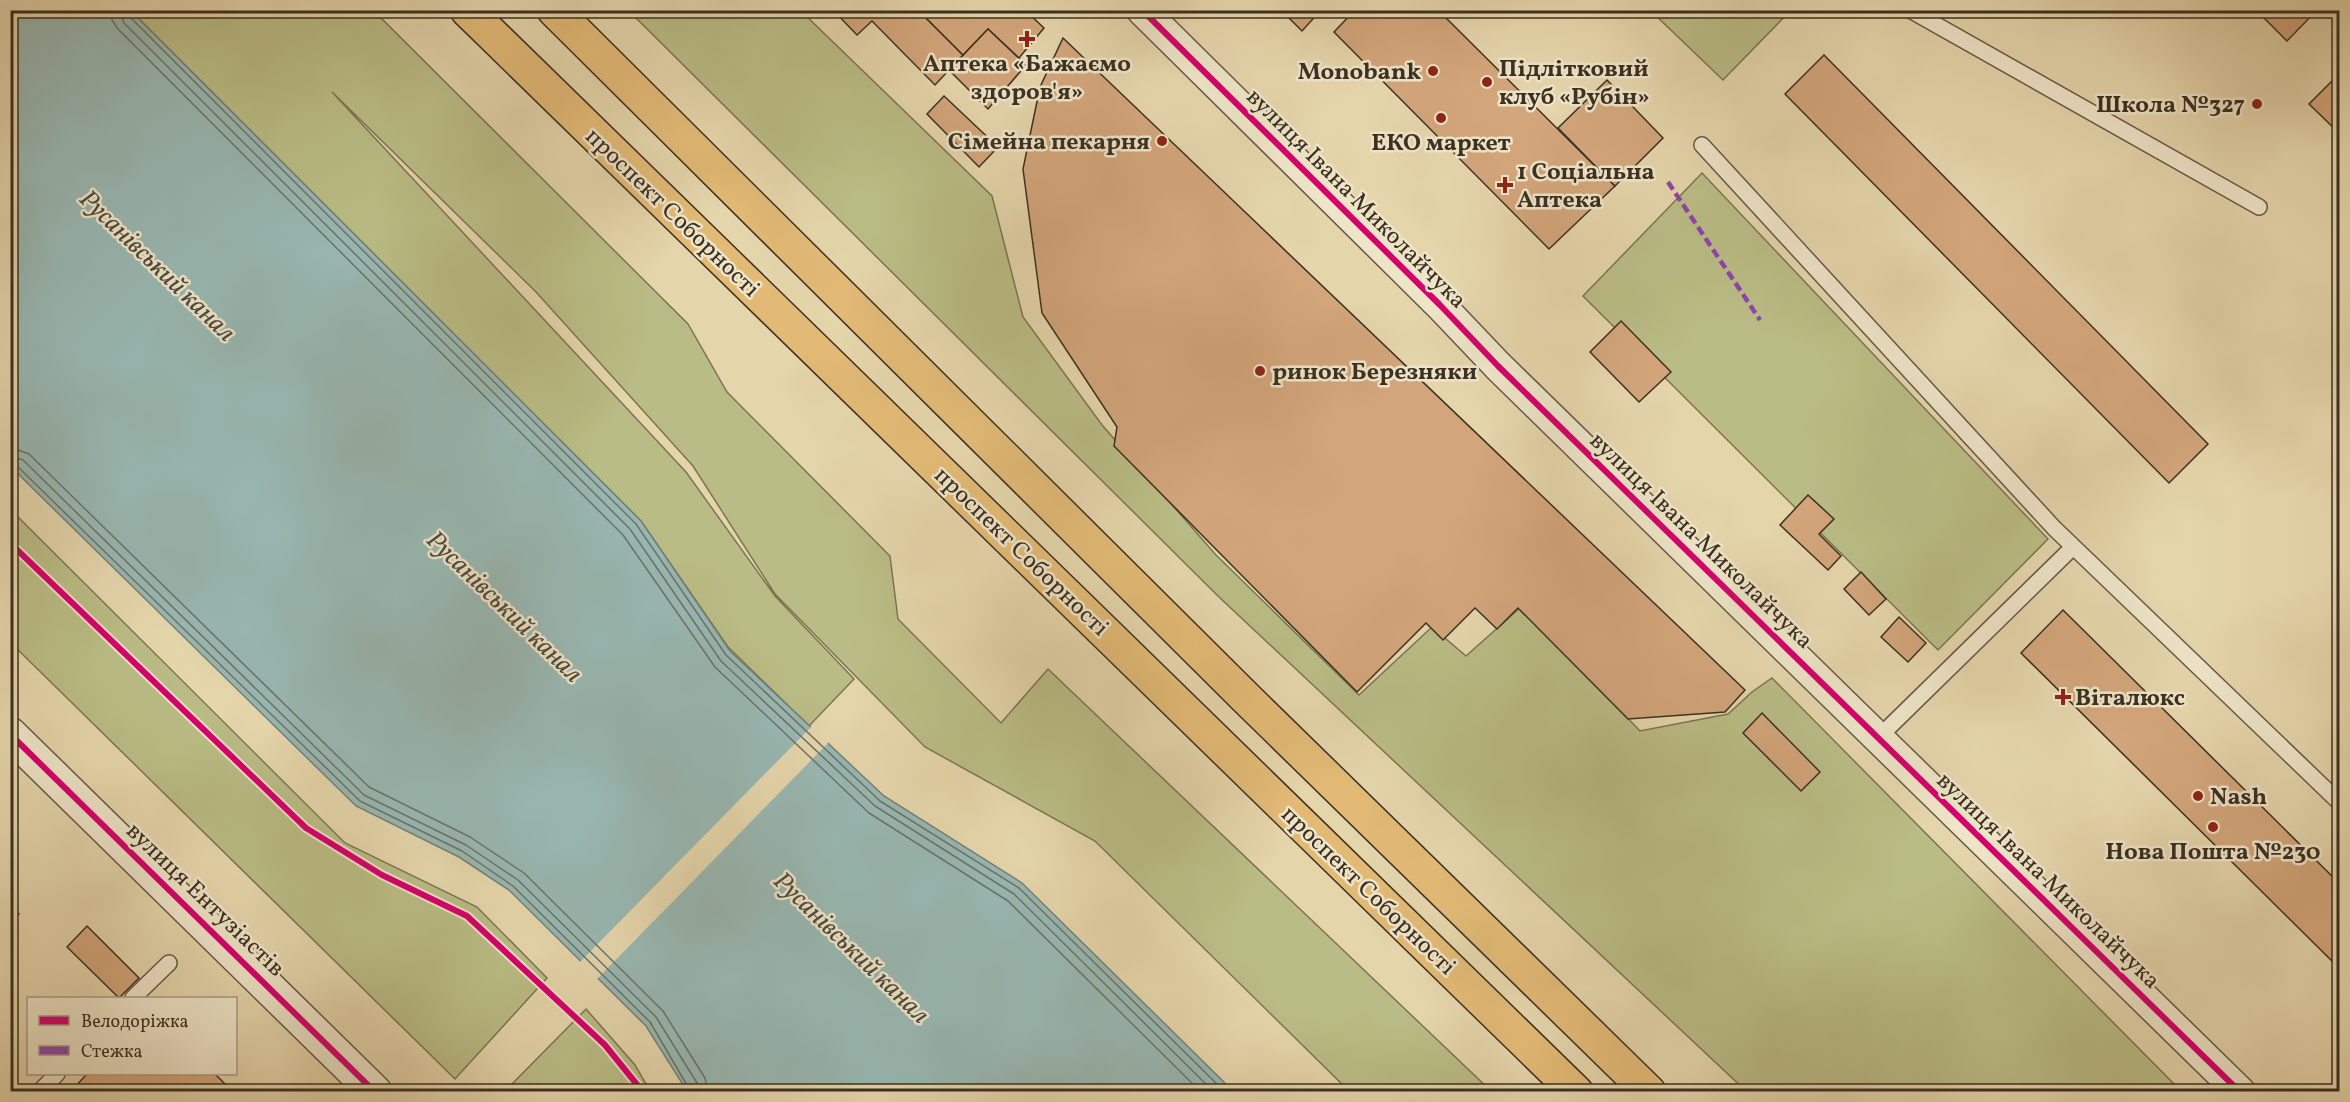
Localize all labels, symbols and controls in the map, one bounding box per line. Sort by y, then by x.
marker: Аптека «Бажаємо здоров'я» [1020,32,1034,46]
place label: Аптека «Бажаємо здоров'я» [923,48,1131,110]
place label: Підлітковий клуб «Рубін» [1499,53,1650,115]
place label: Monobank [1298,56,1421,90]
marker: Monobank [1426,64,1440,78]
marker: Підлітковий клуб «Рубін» [1480,75,1494,89]
street label: вулиця Івана Миколайчука [1238,81,1474,317]
place label: Школа №327 [2096,89,2245,123]
marker: Школа №327 [2250,97,2264,111]
marker: ЕКО маркет [1434,111,1448,125]
street label: проспект Соборності [577,121,767,306]
place label: Сімейна пекарня [948,126,1150,160]
place label: ЕКО маркет [1371,127,1511,161]
marker: Сімейна пекарня [1155,134,1169,148]
place label: 1 Соціальна Аптека [1517,156,1655,218]
marker: 1 Соціальна Аптека [1498,178,1512,192]
water label: Русанівський канал [70,182,243,351]
place label: ринок Березняки [1272,356,1477,390]
marker: ринок Березняки [1253,364,1267,378]
street label: вулиця Івана Миколайчука [1581,425,1820,658]
street label: проспект Соборності [926,460,1116,645]
water label: Русанівський канал [417,523,590,692]
place label: Віталюкс [2075,682,2185,716]
marker: Віталюкс [2056,690,2070,704]
street label: вулиця Івана Миколайчука [1928,765,2167,998]
place label: Nash [2210,781,2267,815]
marker: Nash [2191,789,2205,803]
street label: проспект Соборності [1273,799,1463,984]
street label: вулиця Ентузіастів [118,816,292,985]
marker: Нова Пошта №230 [2206,820,2220,834]
place label: Нова Пошта №230 [2105,836,2321,870]
water label: Русанівський канал [764,864,937,1033]
legend [27,997,237,1075]
text: Велодоріжка [81,1010,189,1035]
text: Стежка [81,1040,143,1065]

